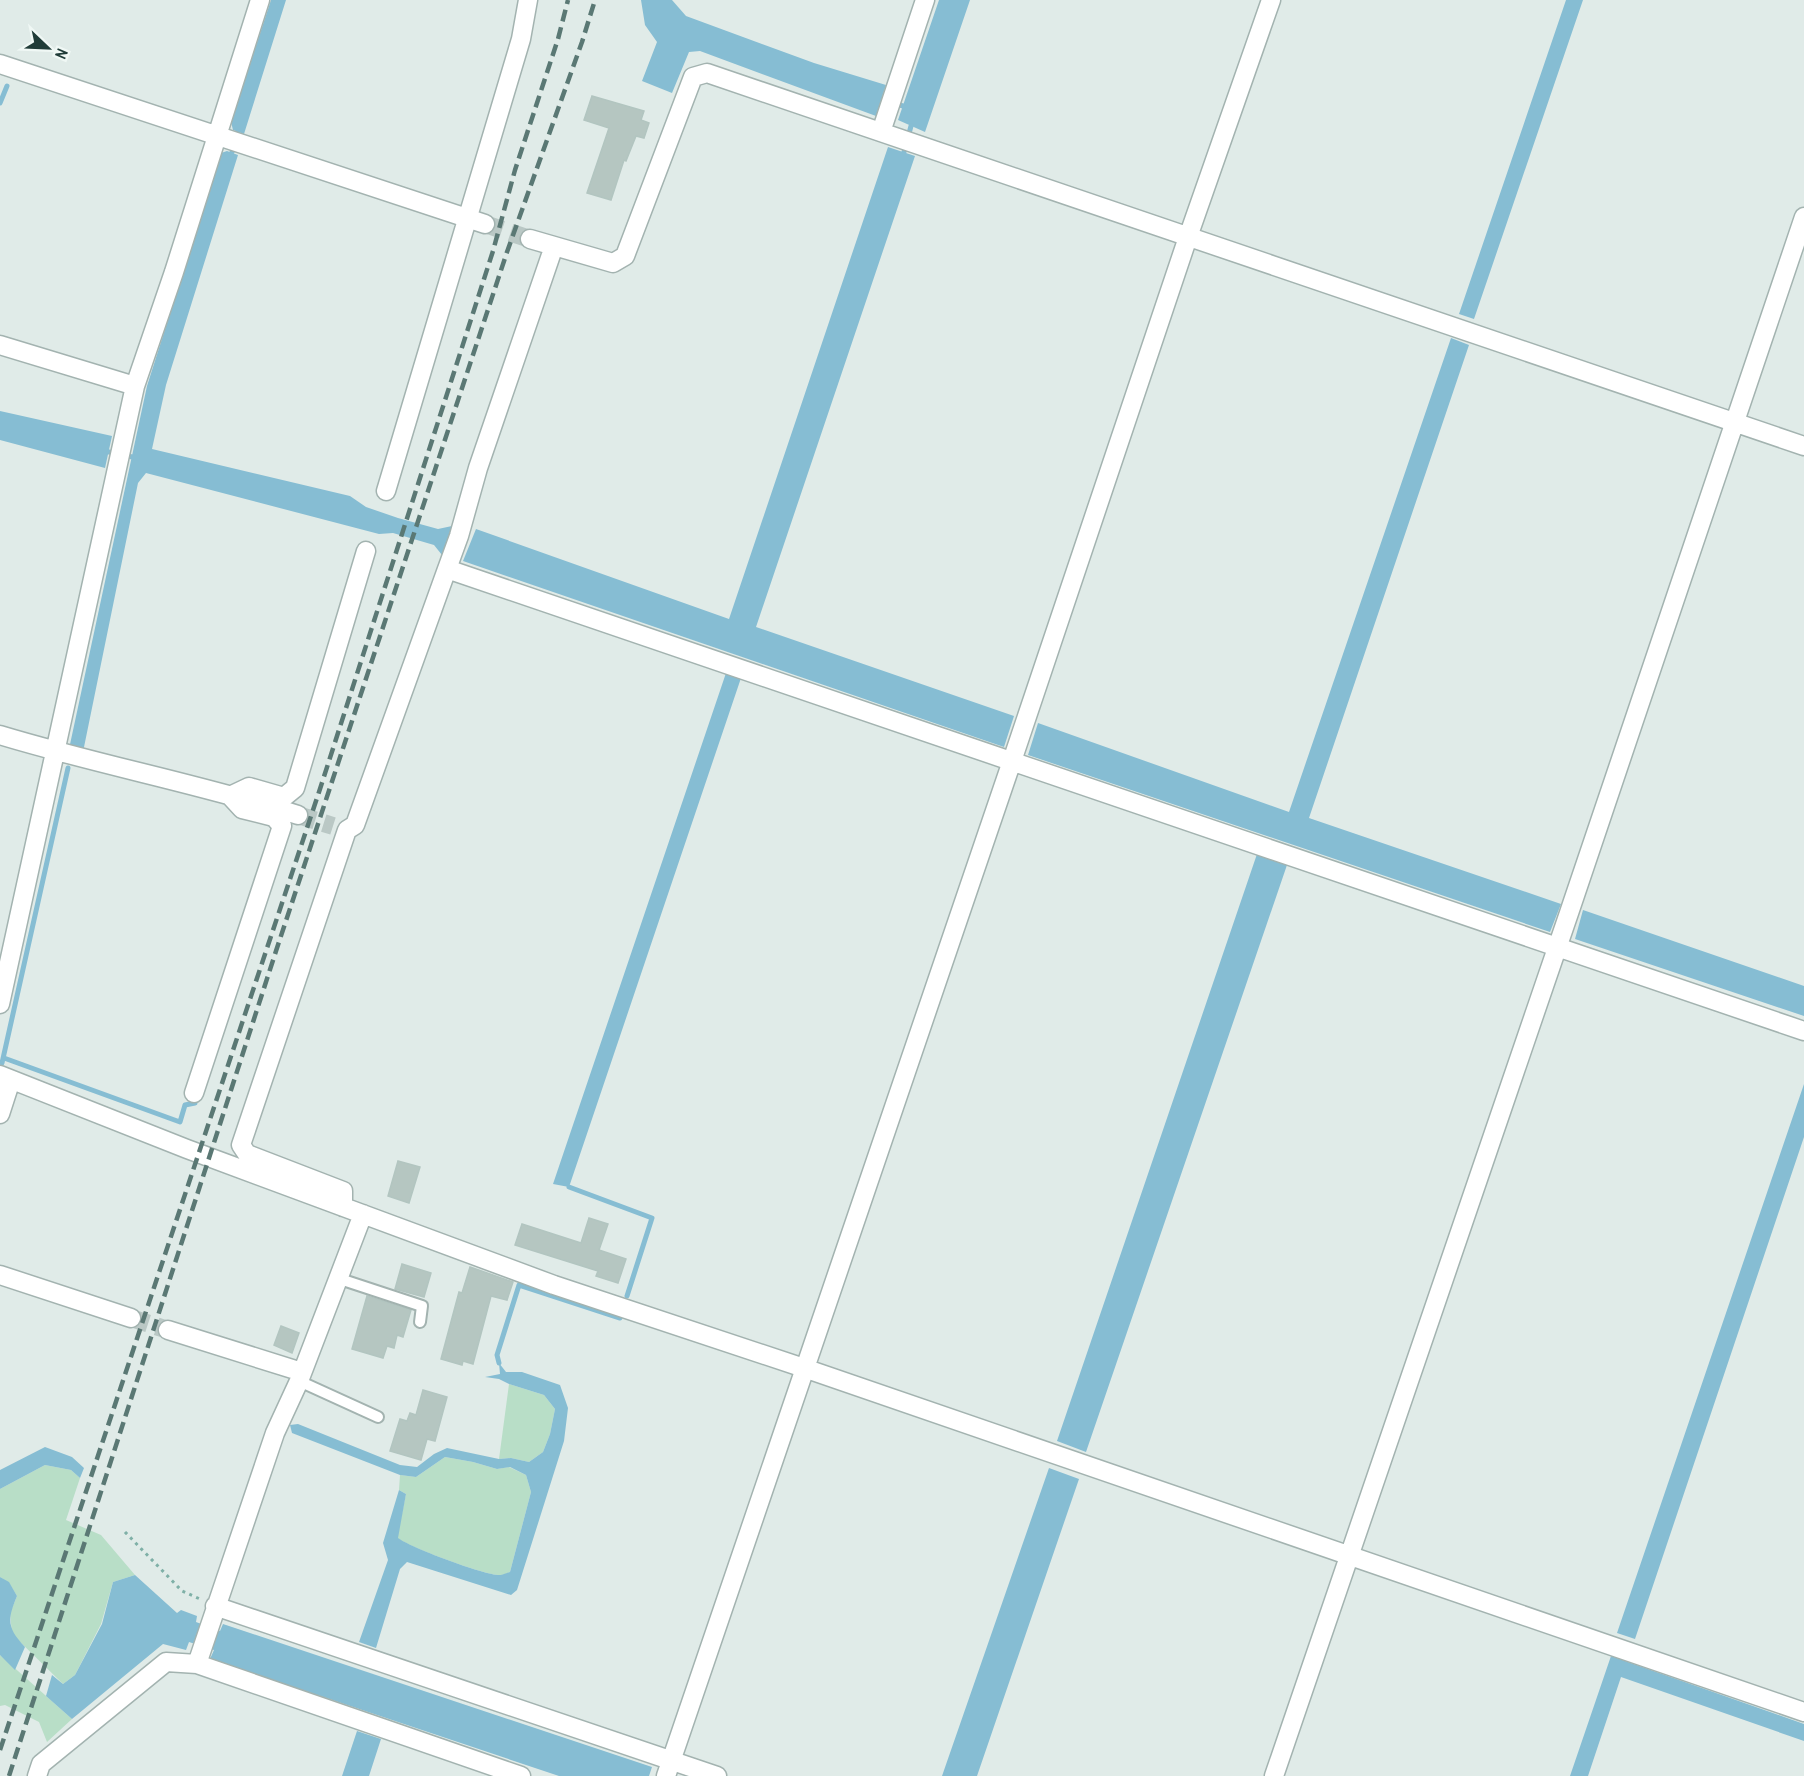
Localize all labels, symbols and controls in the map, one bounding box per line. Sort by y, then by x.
north arrow [18,18,78,78]
text: N [50,45,74,63]

